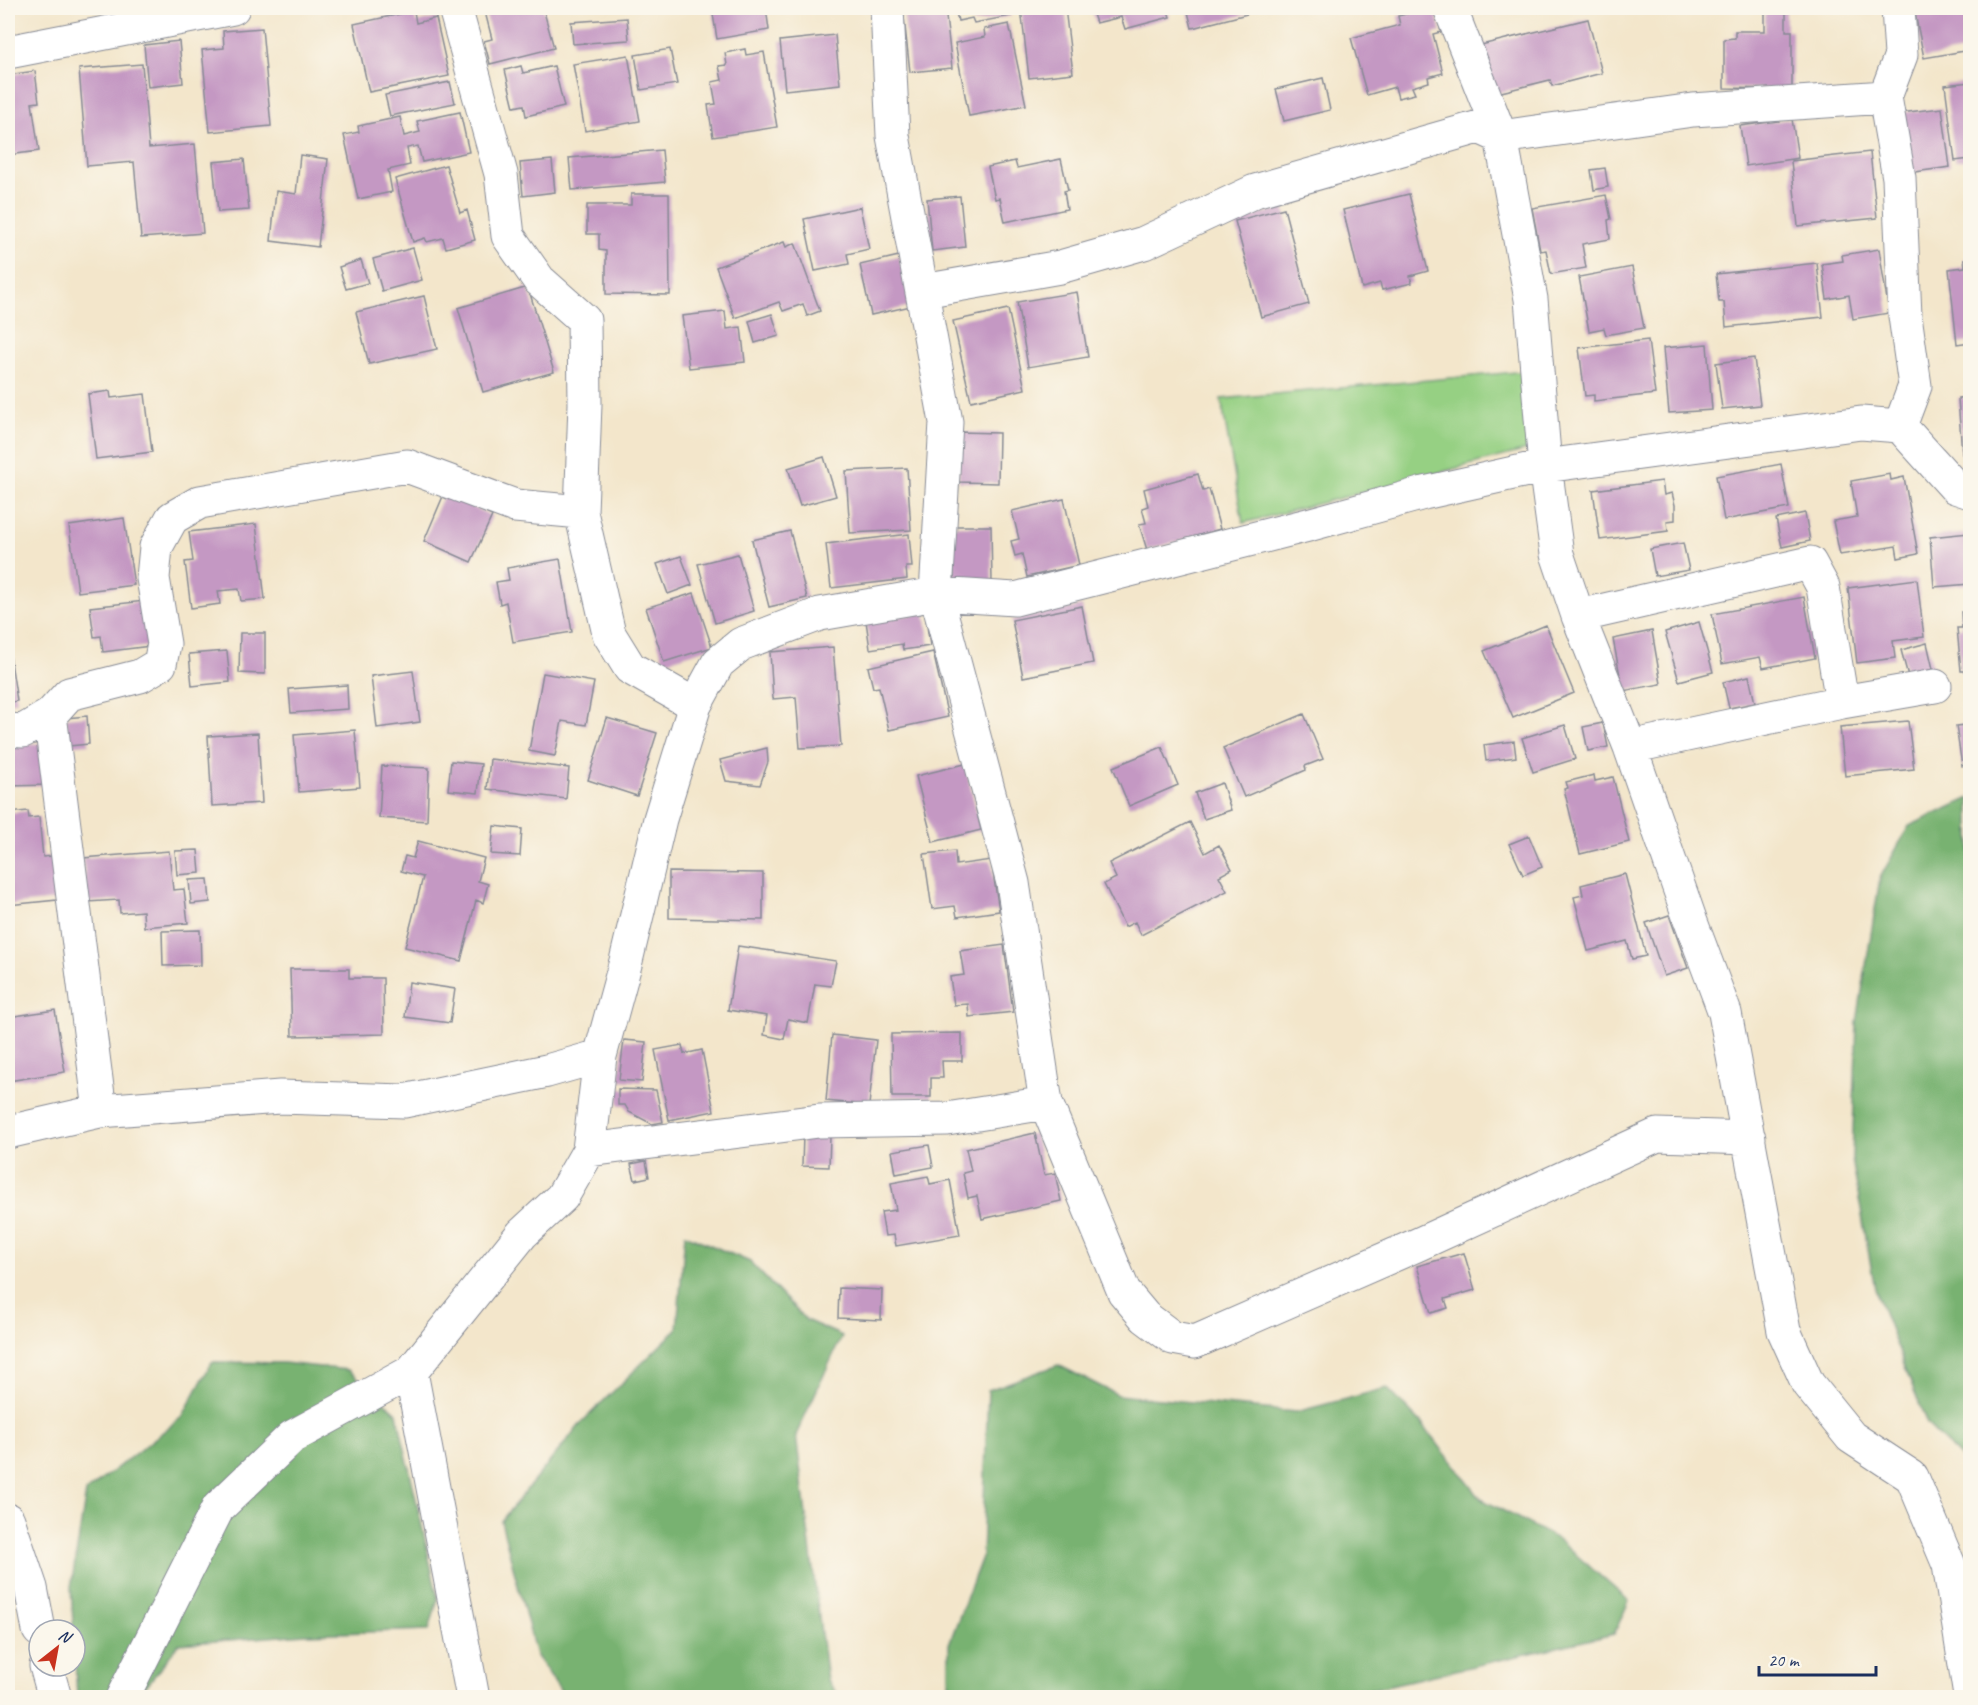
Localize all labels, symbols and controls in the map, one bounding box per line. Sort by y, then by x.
north arrow [27,1618,87,1678]
text: N [55,1625,76,1649]
scale bar [1759,1639,1876,1677]
text: 20 m [1768,1649,1801,1671]

